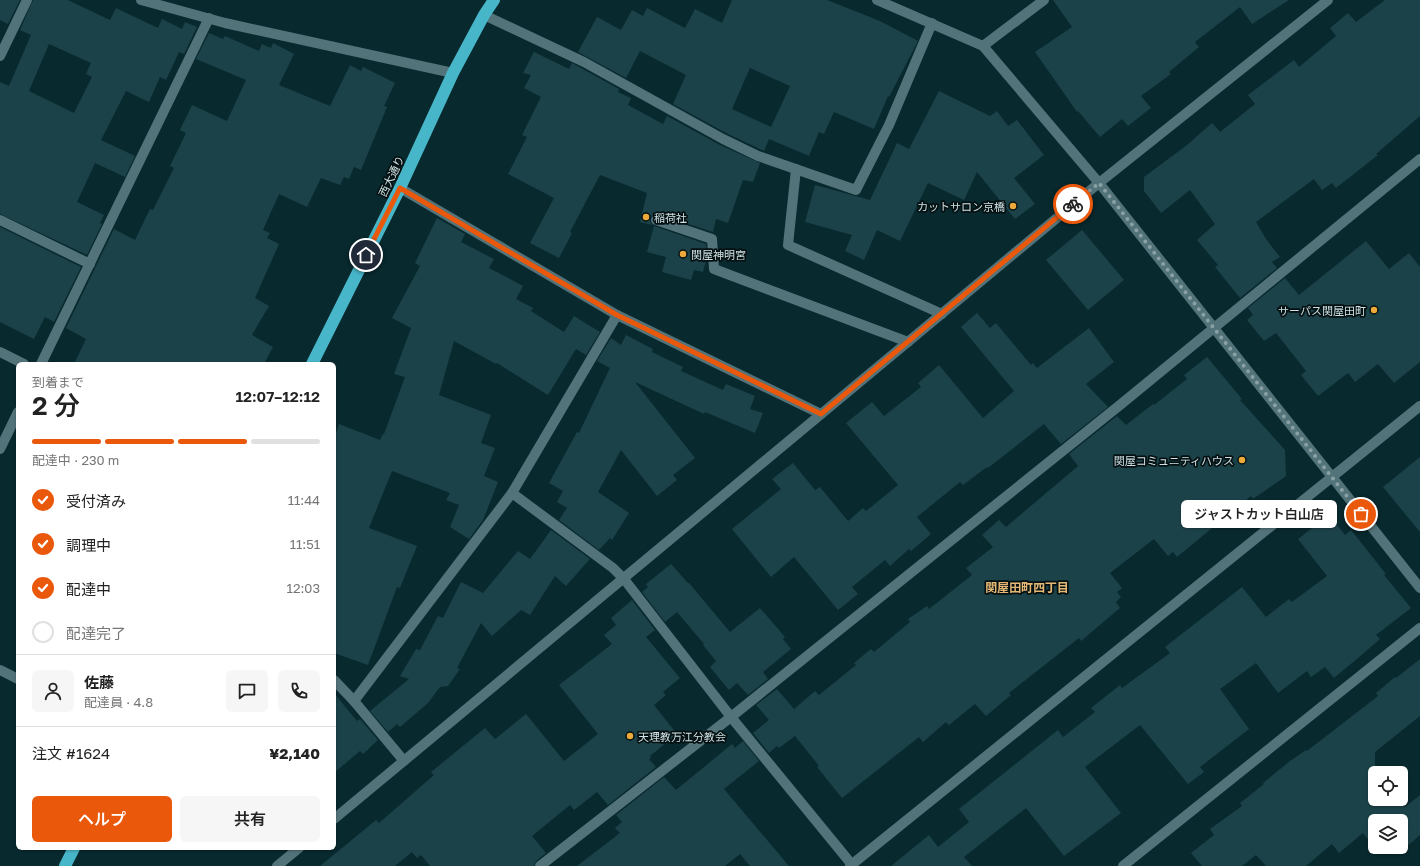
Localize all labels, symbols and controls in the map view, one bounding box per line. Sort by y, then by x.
street label: 西大通り [376,153,406,199]
courier [1053,184,1093,224]
icon: bike [1062,193,1084,215]
place label: カットサロン京橋 [917,200,1005,213]
marker: カットサロン京橋 [1008,201,1018,211]
place label: 稲荷社 [654,211,687,224]
marker: 稲荷社 [641,212,651,222]
pin [349,238,383,272]
icon: home [355,244,377,266]
place label: 関屋神明宮 [691,248,746,261]
marker: 関屋神明宮 [678,249,688,259]
place label: サーパス関屋田町 [1278,304,1366,317]
marker: サーパス関屋田町 [1369,305,1379,315]
text: 到着まで [32,374,84,390]
text: 12:07–12:12 [235,387,320,405]
text: 2 分 [32,390,80,421]
text: 配達中 · 230 m [32,452,119,468]
place label: 関屋コミュニティハウス [1114,454,1234,467]
marker: 関屋コミュニティハウス [1237,455,1247,465]
icon: check [32,489,54,511]
text: 受付済み [66,492,126,510]
text: 11:44 [288,492,320,508]
pin [1344,497,1378,531]
callout: ジャストカット白山店 [1181,500,1337,528]
icon: bag [1350,503,1372,525]
text: ジャストカット白山店 [1194,506,1324,522]
icon: check [32,533,54,555]
text: 調理中 [66,536,111,554]
text: 11:51 [290,536,320,552]
icon: check [32,577,54,599]
text: 配達中 [66,580,111,598]
text: 12:03 [287,580,320,596]
district label: 関屋田町四丁目 [985,580,1069,595]
text: 配達完了 [66,624,126,642]
button: person [32,670,74,712]
button: chat [226,670,268,712]
button: phone [278,670,320,712]
text: 佐藤 [84,673,114,691]
text: 配達員 · 4.8 [84,694,153,710]
place label: 天理教万江分教会 [638,730,726,743]
marker: 天理教万江分教会 [625,731,635,741]
text: 注文 #1624 [32,744,110,762]
text: ¥2,140 [269,744,320,762]
map controls [1368,766,1408,854]
button: locate [1368,766,1408,806]
button: ヘルプ [32,796,172,842]
button: 共有 [180,796,320,842]
button: layers [1368,814,1408,854]

